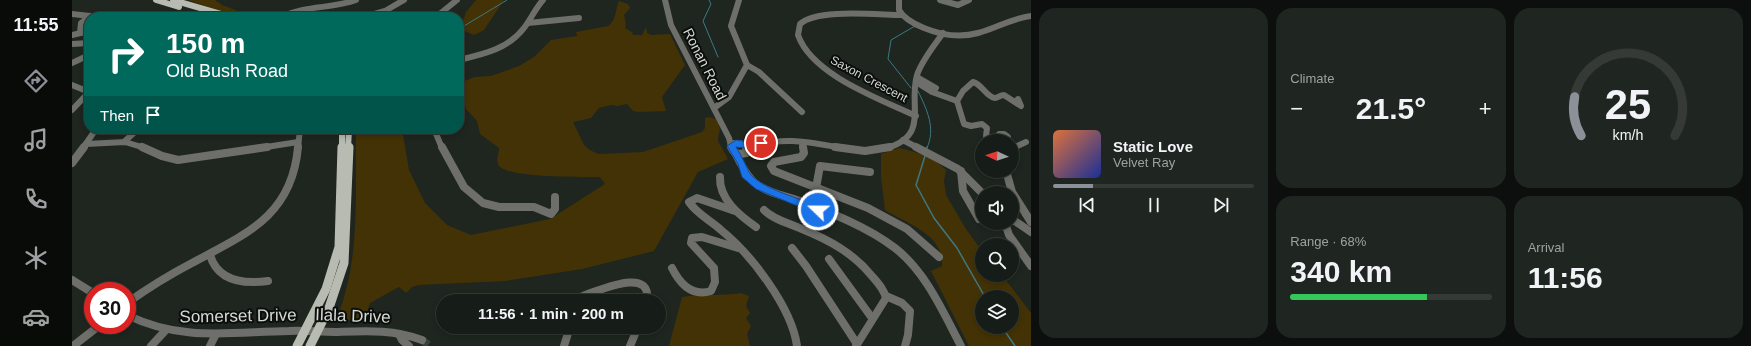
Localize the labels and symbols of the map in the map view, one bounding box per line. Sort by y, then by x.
street label: Ronan Road [680,25,730,103]
street label: Saxon Crescent [828,53,911,106]
pin [744,126,778,160]
north arrow [975,134,1019,178]
position arrow [797,189,839,231]
speed limit sign: 30 [84,282,136,334]
street label: Somerset Drive [179,305,297,327]
street label: Ilala Drive [315,305,391,327]

